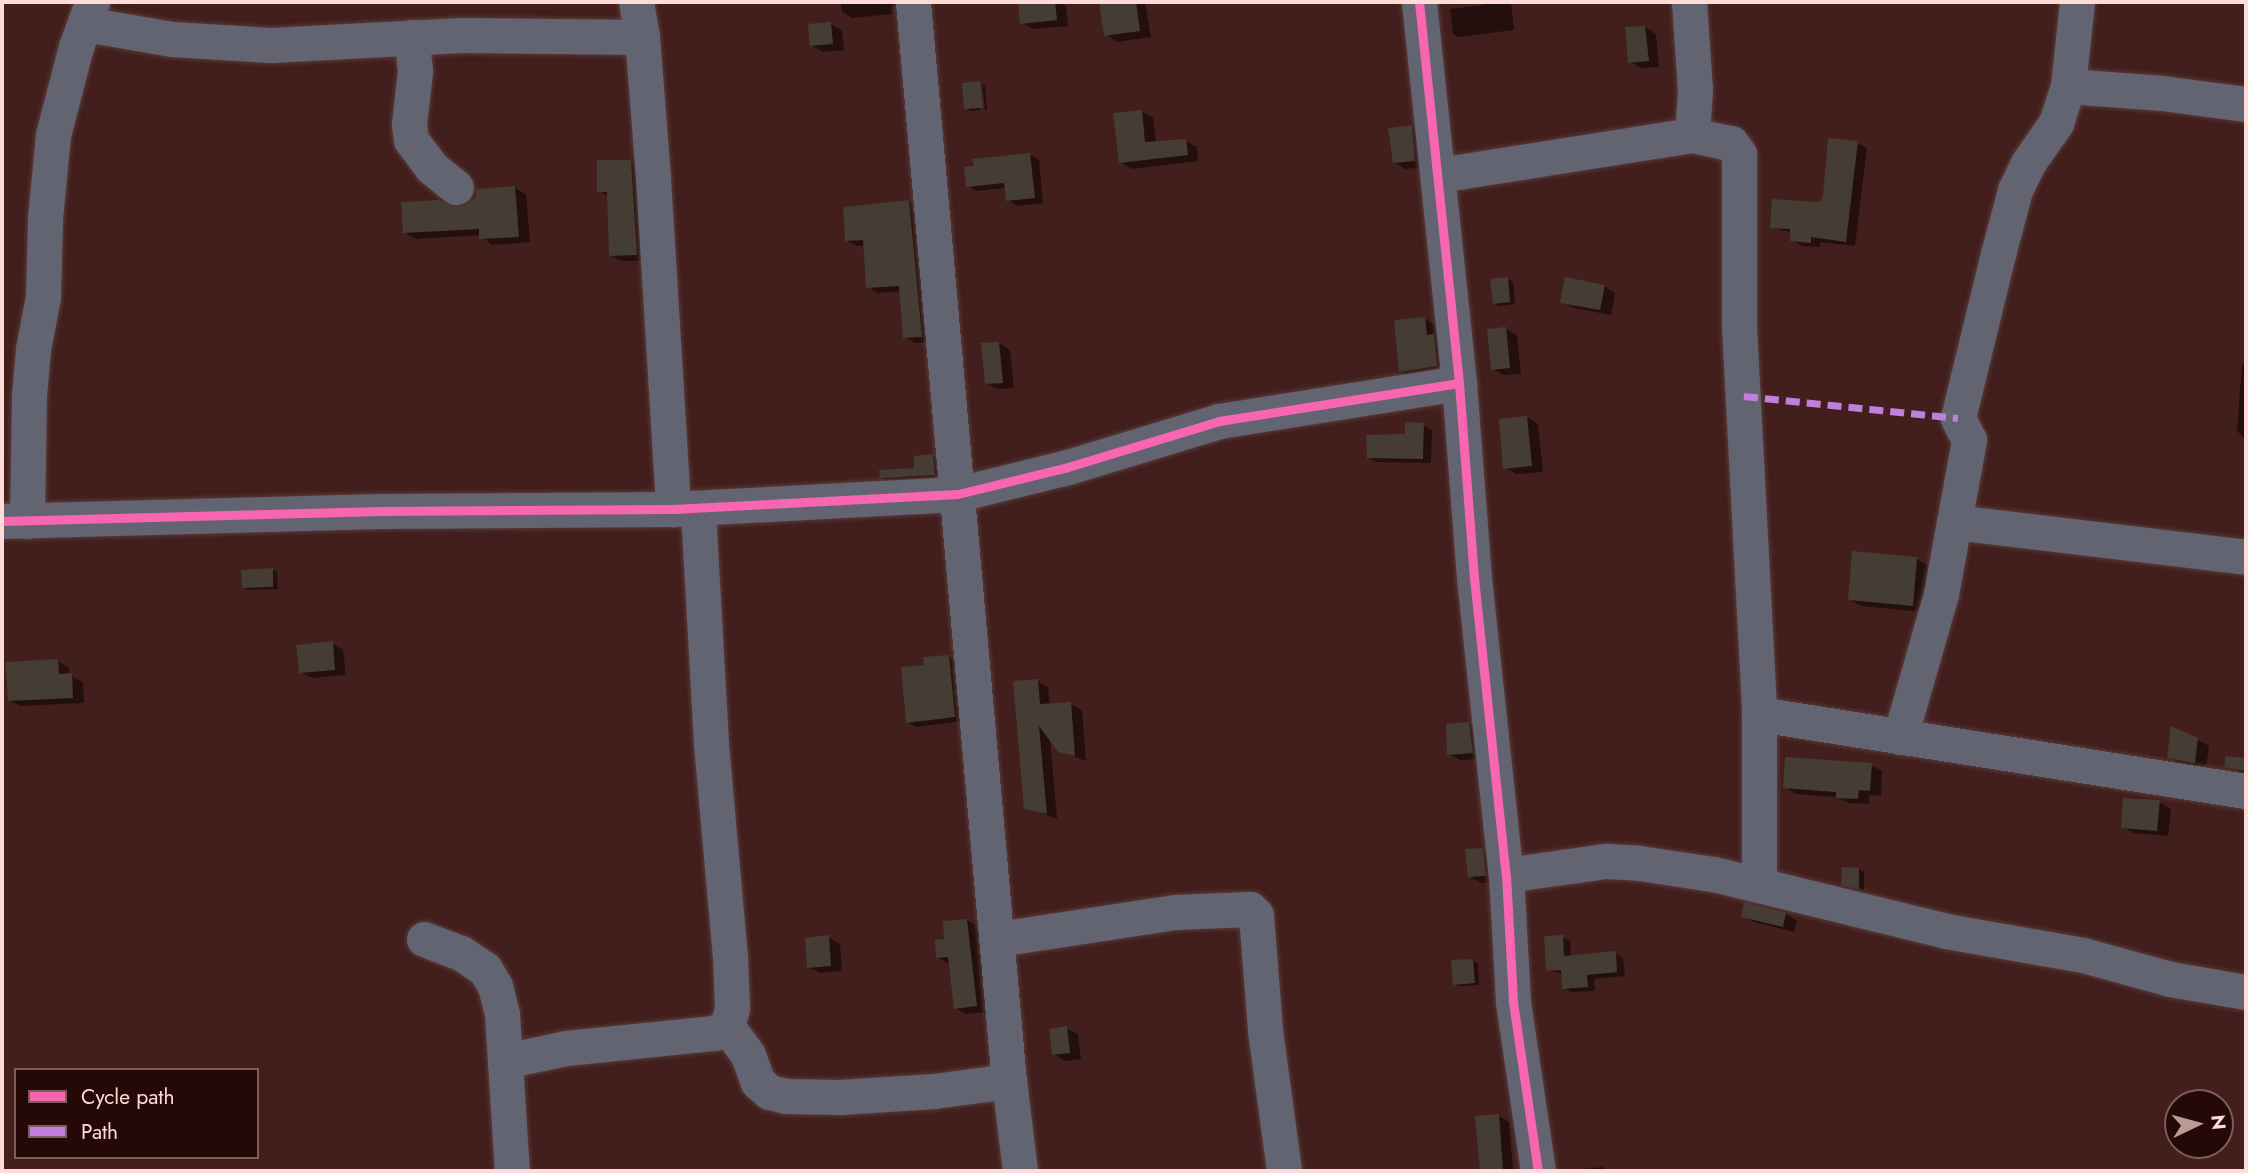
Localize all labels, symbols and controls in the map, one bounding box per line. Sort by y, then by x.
legend [14,1068,259,1159]
text: Cycle path [81,1082,174,1112]
north arrow [2164,1089,2234,1159]
text: N [2204,1114,2233,1131]
text: Path [81,1117,118,1147]

